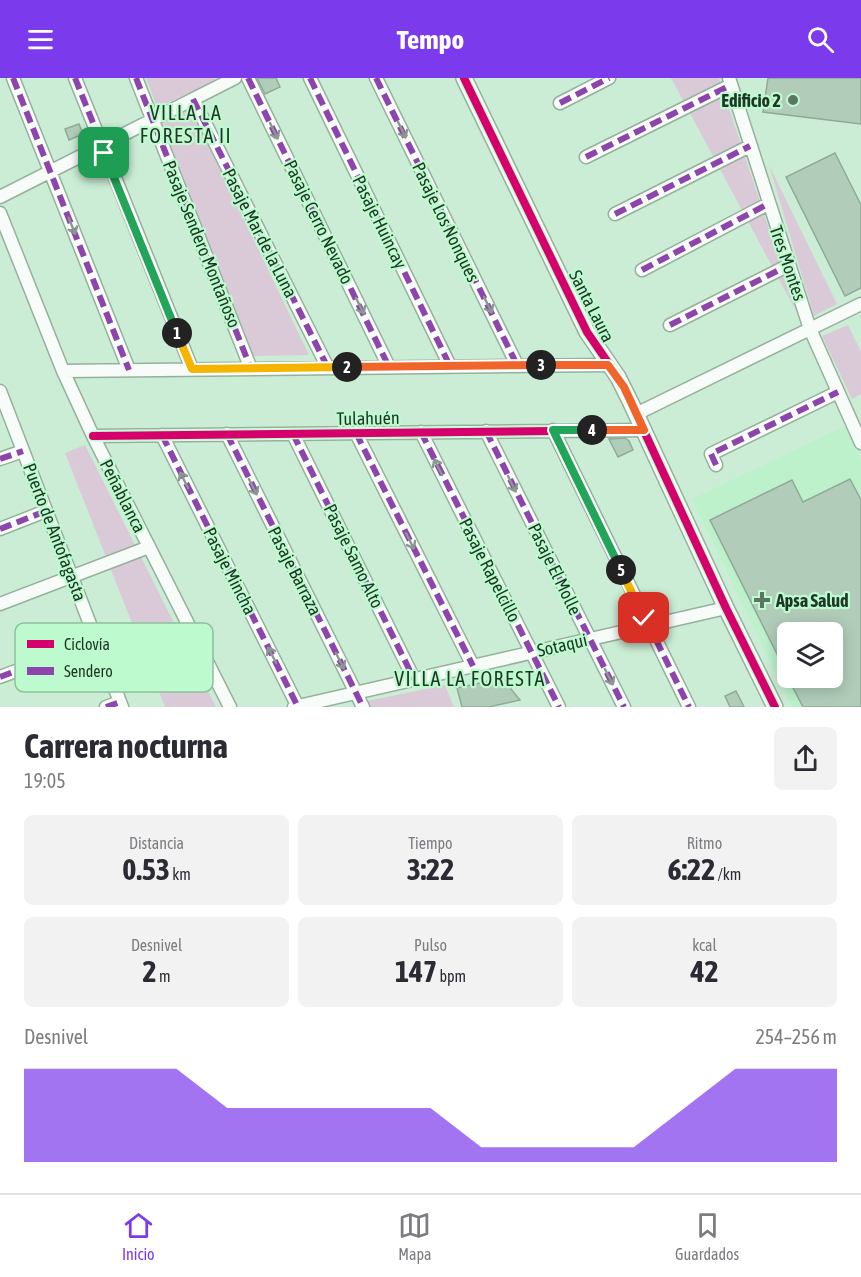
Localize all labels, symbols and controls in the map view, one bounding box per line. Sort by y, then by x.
icon: menu [24,23,57,56]
icon: search [804,23,837,56]
text: Tempo [397,24,464,55]
place label: Edificio 2 [721,90,781,111]
marker: Edificio 2 [786,93,800,107]
district label: VILLA LA FORESTA II [140,101,232,147]
one-way arrow [269,121,280,139]
one-way arrow [396,121,408,139]
pin [78,127,129,178]
icon: arrive [87,136,120,169]
street label: Pasaje Sendero Montañoso [159,157,245,331]
street label: Pasaje Cerro Nevado [280,157,358,287]
street label: Pasaje Los Nonques [408,159,484,285]
street label: Pasaje Mar de la Luna [218,165,302,301]
street label: Pasaje Huincay [348,172,412,272]
one-way arrow [67,216,78,235]
street label: Tres Montes [765,223,811,303]
street label: Santa Laura [565,266,619,346]
one-way arrow [354,296,366,314]
one-way arrow [482,296,494,314]
pin: 1 [162,318,192,348]
text: 1 [173,324,181,342]
pin: 3 [526,350,556,380]
pin: 2 [332,352,362,382]
text: 3 [537,356,545,374]
text: 2 [343,358,351,376]
street label: Tulahuén [336,407,400,429]
pin: 4 [577,415,607,445]
text: 4 [588,421,596,439]
street label: Peñablanca [96,456,150,536]
one-way arrow [432,459,444,477]
street label: Puerto de Antofagasta [19,460,91,604]
one-way arrow [178,472,190,490]
one-way arrow [507,474,519,492]
one-way arrow [248,477,259,495]
street label: Pasaje Samo Alto [320,501,388,611]
street label: Pasaje Rapelcillo [455,515,525,625]
street label: Pasaje El Molle [524,520,586,618]
street label: Pasaje Barraza [264,523,326,619]
street label: Pasaje Mincha [199,524,261,618]
one-way arrow [405,532,417,550]
pin: 5 [606,555,636,585]
text: 5 [617,561,625,579]
place label: Apsa Salud [775,590,848,611]
marker: Apsa Salud [753,591,771,609]
pin [618,592,669,643]
icon: check [627,601,660,634]
map controls [777,622,843,688]
button: layers [777,622,843,688]
legend [15,623,213,692]
street label: Sotaqui [535,629,589,661]
text: Ciclovía [64,635,110,653]
one-way arrow [265,646,277,664]
one-way arrow [335,652,347,670]
text: Sendero [64,662,113,680]
district label: VILLA LA FORESTA [394,667,546,690]
one-way arrow [603,668,615,686]
text: Carrera nocturna [24,727,228,765]
button: share [774,727,837,790]
text: 19:05 [24,769,66,792]
text: Distancia [129,834,184,852]
text: Tiempo [408,834,453,852]
text: Ritmo [687,834,722,852]
text: 0.53 [122,852,170,886]
text: 3:22 [407,852,454,886]
text: 6:22 [668,852,715,886]
text: km [170,865,191,883]
text: /km [715,865,741,883]
text: Desnivel [131,936,182,954]
text: Pulso [414,936,447,954]
text: kcal [692,936,717,954]
text: 2 [143,954,157,988]
text: 147 [395,954,437,988]
text: 42 [690,954,719,988]
text: m [157,967,170,985]
text: bpm [437,967,466,985]
text: Desnivel [24,1025,88,1048]
text: 254–256 m [755,1025,837,1048]
tab: Inicio [122,1209,155,1263]
tab: Mapa [398,1209,432,1263]
tab: Guardados [675,1209,739,1263]

